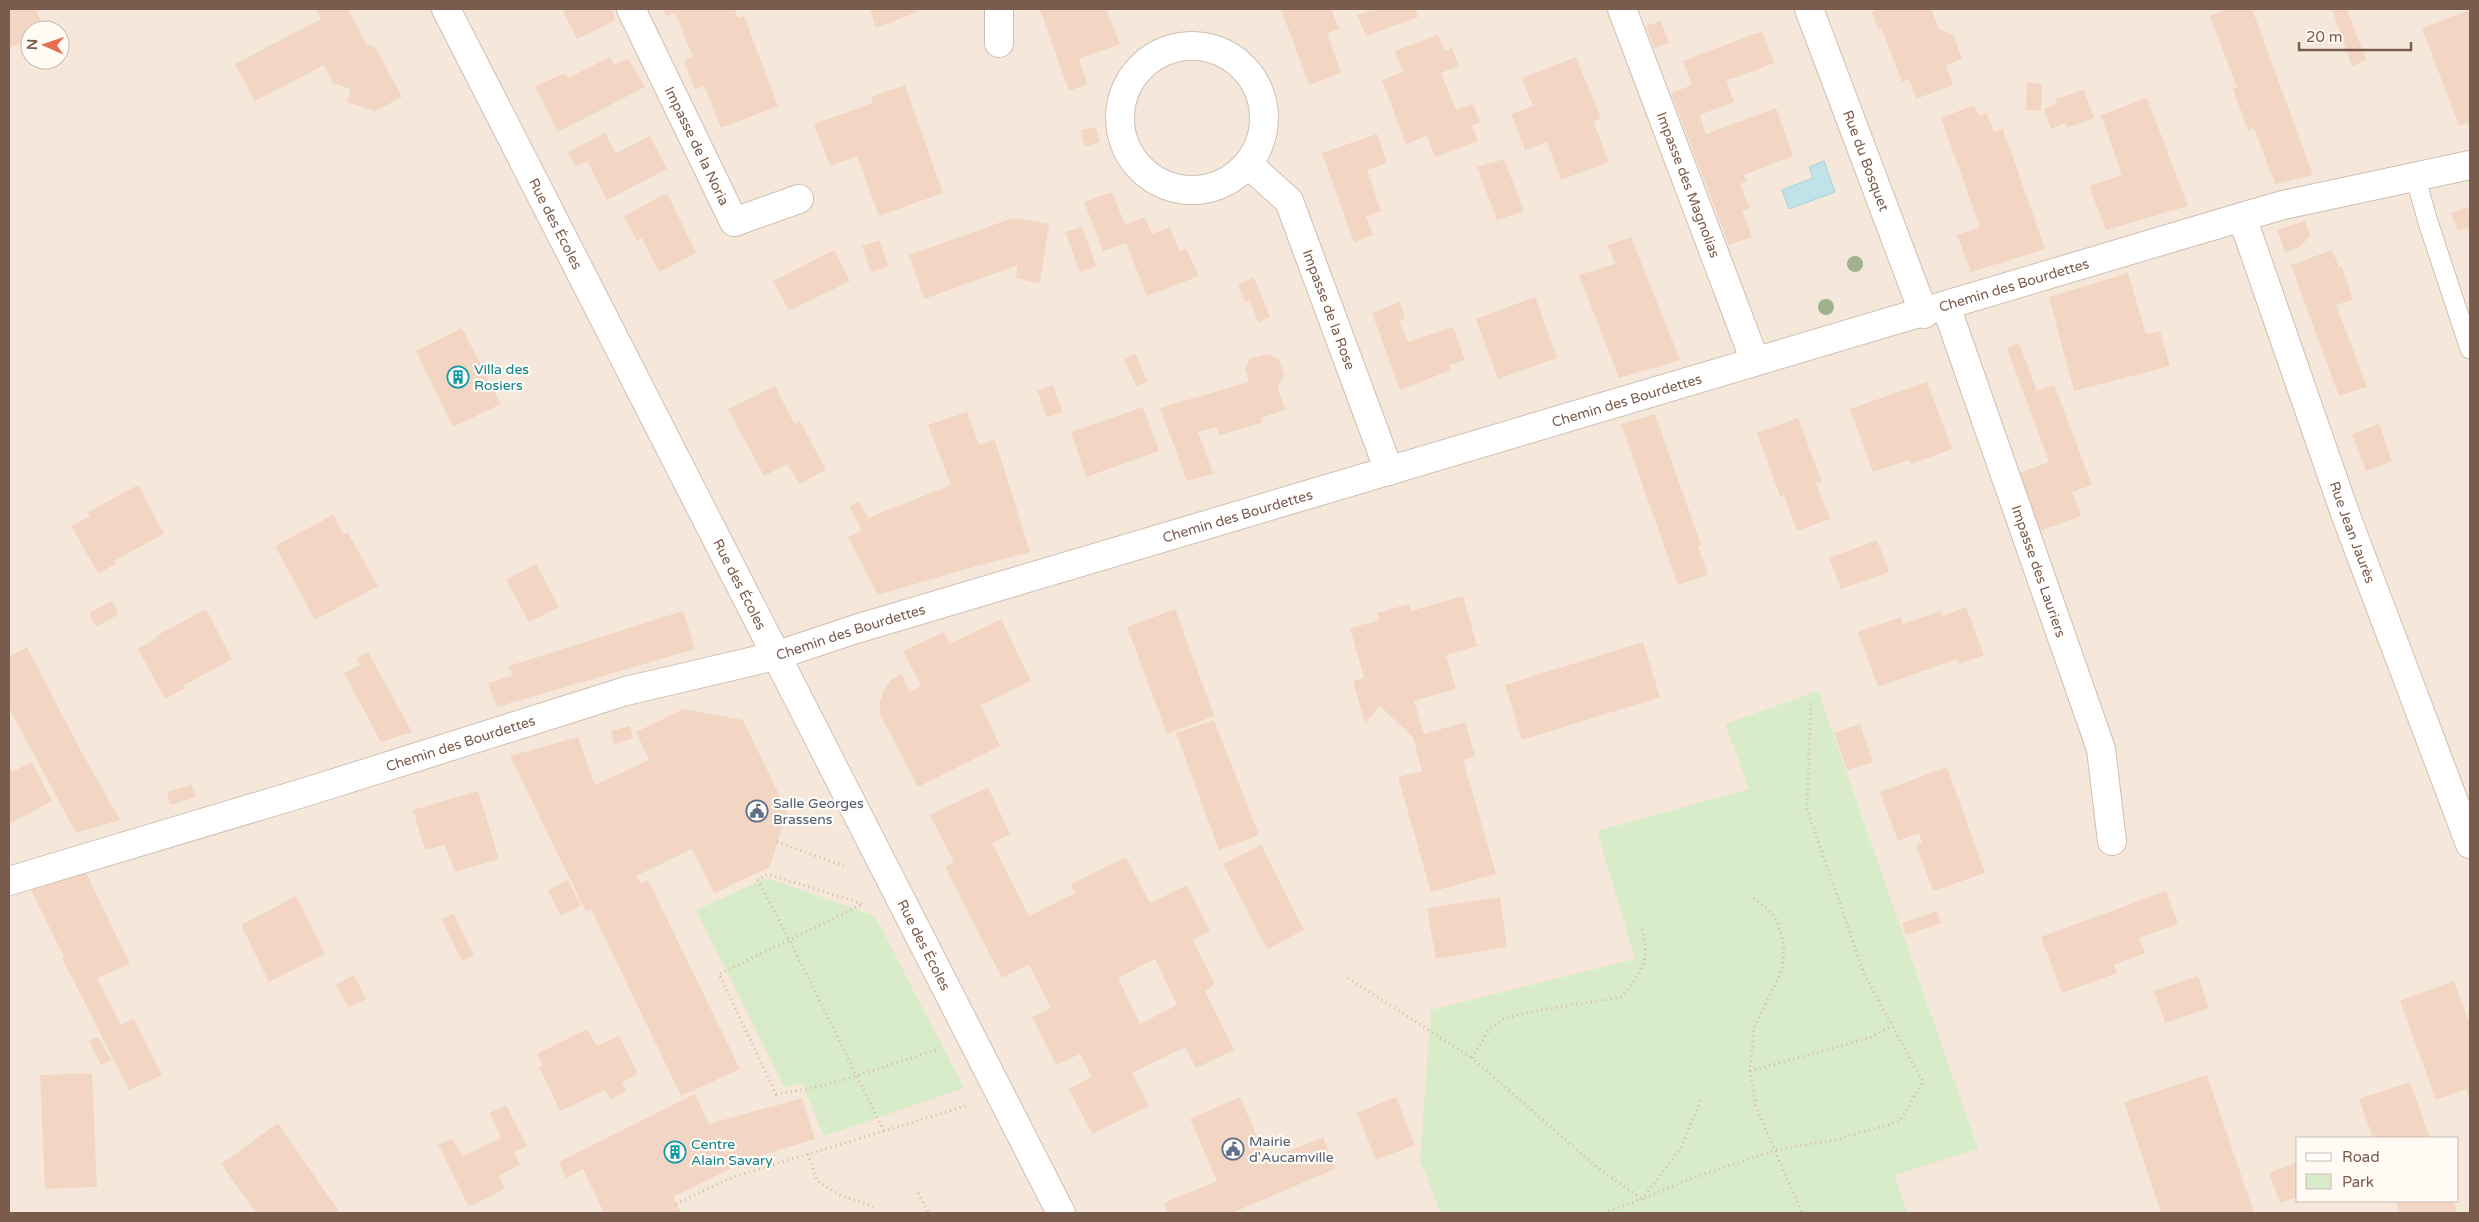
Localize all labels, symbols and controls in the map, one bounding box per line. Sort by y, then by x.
north arrow [20,20,70,70]
scale bar [2299,20,2412,52]
text: 20 m [2306,28,2343,46]
text: N [24,39,41,50]
street label: Impasse de la Noria [661,84,733,208]
street label: Rue du Bosquet [1839,108,1893,214]
street label: Impasse des Magnolias [1653,110,1724,260]
street label: Rue des Écoles [525,175,586,272]
street label: Impasse de la Rose [1299,247,1359,372]
street label: Chemin des Bourdettes [1937,255,2091,315]
place label: Villa des Rosiers [474,361,529,394]
building icon: Villa des Rosiers [446,365,470,389]
street label: Chemin des Bourdettes [1550,370,1704,431]
street label: Rue Jean Jaurès [2326,479,2379,586]
street label: Chemin des Bourdettes [1160,485,1315,546]
street label: Impasse des Lauriers [2008,503,2070,640]
street label: Rue des Écoles [710,536,770,633]
street label: Chemin des Bourdettes [774,600,928,664]
street label: Chemin des Bourdettes [384,712,538,775]
place label: Salle Georges Brassens [773,795,864,828]
public building icon: Salle Georges Brassens [745,799,769,823]
street label: Rue des Écoles [894,897,955,994]
place label: Mairie d'Aucamville [1249,1133,1334,1166]
place label: Centre Alain Savary [691,1136,773,1169]
public building icon: Mairie d'Aucamville [1221,1137,1245,1161]
legend [2296,1137,2459,1202]
building icon: Centre Alain Savary [663,1140,687,1164]
text: Road [2342,1148,2380,1166]
text: Park [2342,1173,2374,1191]

